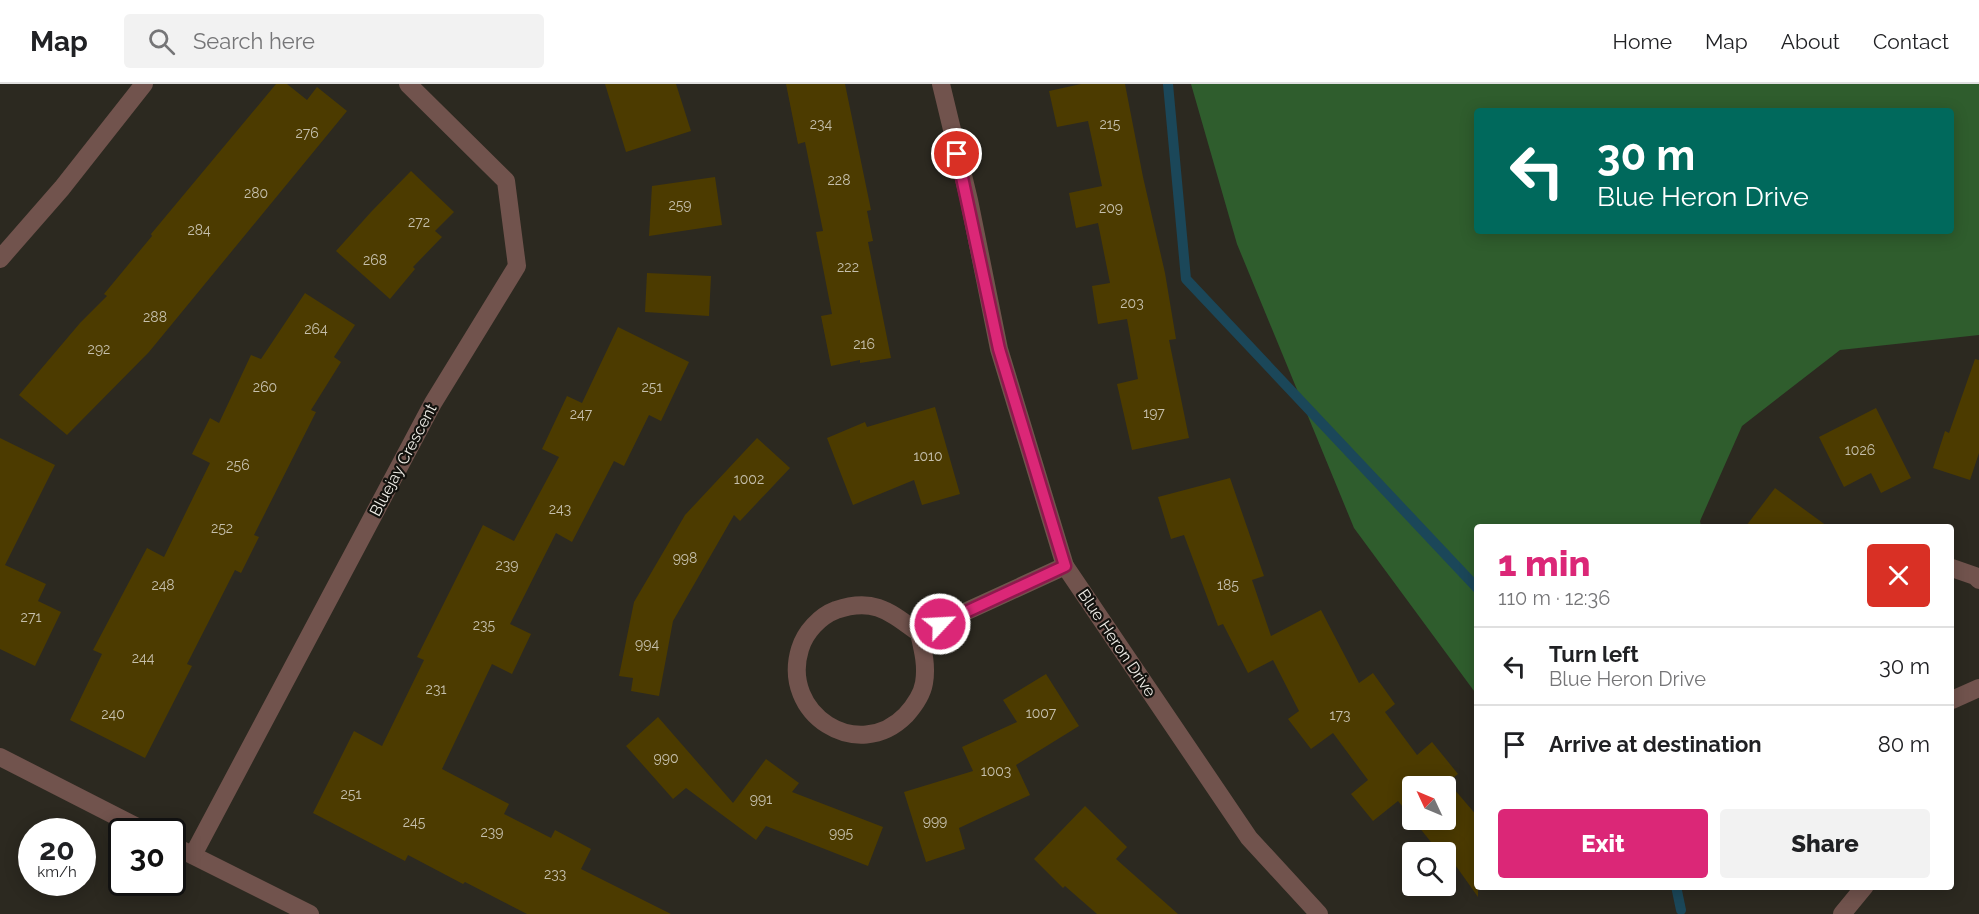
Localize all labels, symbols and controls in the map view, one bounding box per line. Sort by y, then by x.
search box [124,14,544,68]
text: Map [30,25,88,58]
icon: search [145,25,178,58]
text: Search here [193,28,315,54]
text: Home [1613,29,1672,54]
text: Map [1705,29,1748,54]
text: About [1781,29,1840,54]
text: Contact [1873,29,1949,54]
house number: 234 [810,116,833,132]
house number: 215 [1100,116,1121,132]
house number: 276 [295,125,319,141]
pin [931,128,982,179]
text: 30 m [1597,131,1695,180]
icon: left [1498,132,1576,210]
icon: arrive [940,137,973,170]
house number: 228 [828,172,850,188]
text: Blue Heron Drive [1597,181,1809,212]
house number: 280 [244,185,268,201]
house number: 259 [668,197,692,213]
house number: 209 [1099,200,1123,216]
house number: 272 [408,214,430,230]
house number: 284 [187,222,211,238]
house number: 268 [363,252,387,268]
house number: 222 [837,259,859,275]
house number: 203 [1120,295,1144,311]
house number: 288 [143,309,167,325]
house number: 264 [304,321,328,337]
house number: 216 [853,336,875,352]
house number: 292 [88,341,110,357]
house number: 260 [253,379,277,395]
house number: 251 [642,379,662,395]
street label: Bluejay Crescent [365,400,441,519]
house number: 197 [1143,405,1165,421]
house number: 247 [570,406,593,422]
house number: 1026 [1845,442,1875,458]
house number: 1010 [913,448,943,464]
house number: 256 [226,457,250,473]
house number: 1002 [734,471,764,487]
house number: 243 [549,501,571,517]
house number: 252 [211,520,233,536]
text: 1 min [1498,542,1590,584]
button: close [1867,544,1930,607]
house number: 998 [673,550,697,566]
house number: 239 [496,557,518,573]
house number: 248 [151,577,175,593]
house number: 185 [1217,577,1239,593]
street label: Blue Heron Drive [1074,586,1160,700]
text: 110 m · 12:36 [1498,586,1610,610]
position arrow [908,592,972,656]
house number: 271 [21,609,41,625]
house number: 235 [473,617,496,633]
house number: 994 [635,636,659,652]
text: Turn left [1549,641,1639,667]
house number: 244 [132,650,155,666]
icon: left [1498,650,1531,683]
text: 30 m [1879,653,1930,679]
text: Blue Heron Drive [1549,667,1706,691]
house number: 231 [426,681,446,697]
house number: 1007 [1026,705,1057,721]
house number: 240 [101,706,125,722]
house number: 173 [1330,707,1350,723]
icon: arrive [1498,728,1531,761]
text: Arrive at destination [1549,731,1762,757]
text: 80 m [1878,731,1930,757]
house number: 990 [654,750,678,766]
house number: 1003 [981,763,1011,779]
north arrow [1402,776,1456,830]
map controls [1402,776,1456,896]
house number: 251 [341,786,361,802]
house number: 991 [750,791,772,807]
button: Exit [1498,809,1708,878]
button: Share [1720,809,1930,878]
house number: 999 [923,813,947,829]
house number: 245 [403,814,426,830]
speed limit sign: 30 [108,818,186,896]
house number: 239 [481,824,503,840]
house number: 995 [829,825,853,841]
text: 20 [39,832,75,867]
button: search [1402,842,1456,896]
text: km/h [37,863,77,881]
house number: 233 [544,866,566,882]

